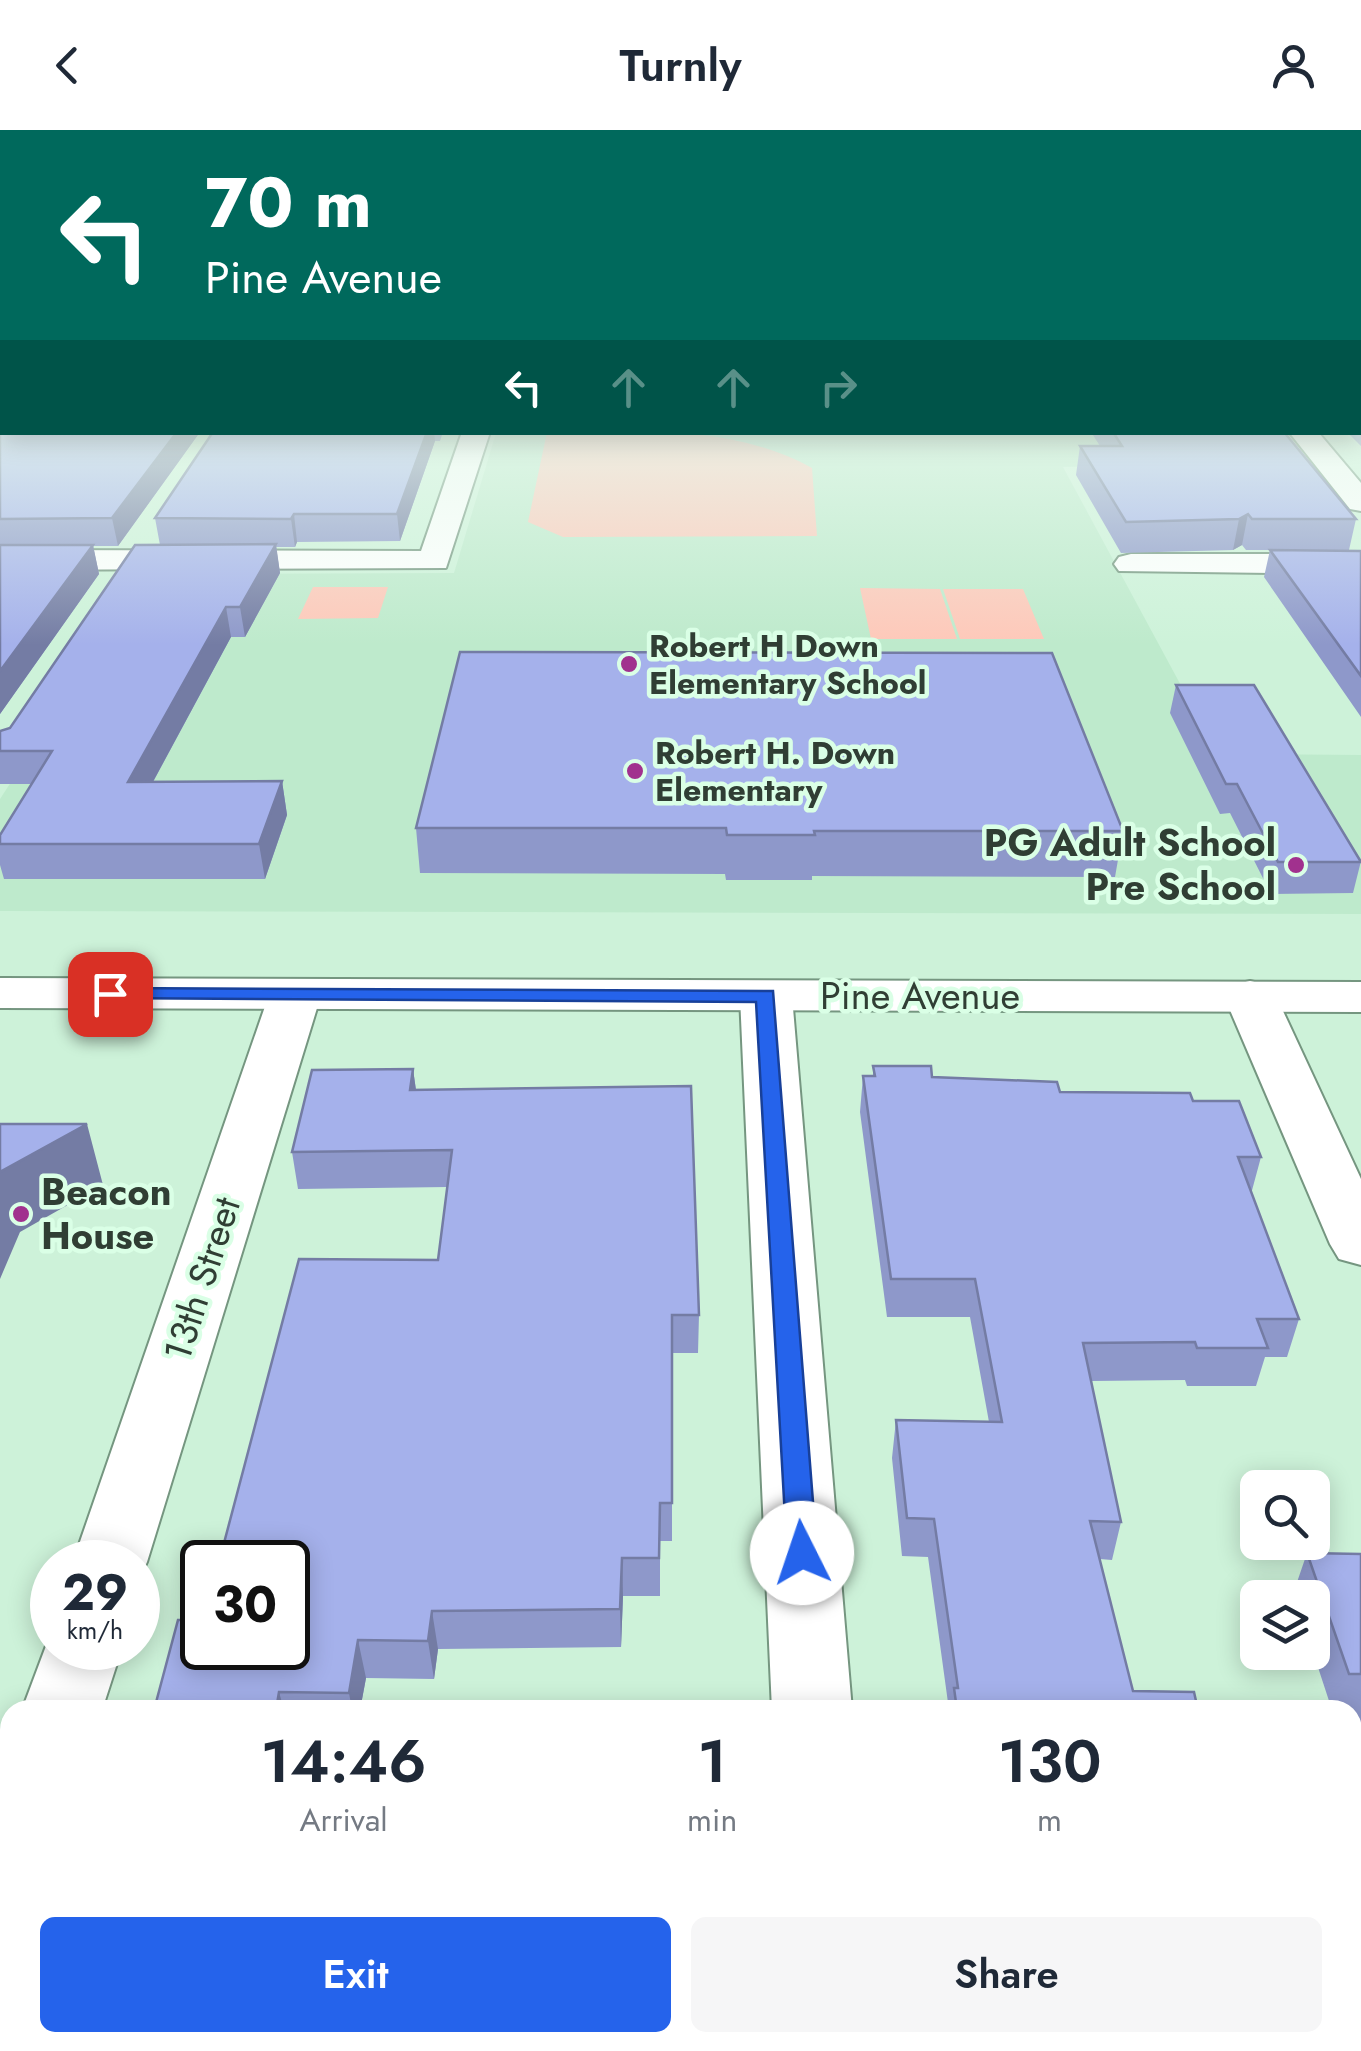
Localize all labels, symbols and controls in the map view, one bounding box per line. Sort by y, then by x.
text: Turnly [619,33,742,98]
icon: back [40,38,95,93]
icon: person [1266,38,1321,93]
text: 70 m [205,152,372,253]
icon: left [40,170,170,300]
text: Pine Avenue [205,245,442,310]
icon: left [496,360,551,415]
icon: ahead [601,360,656,415]
icon: ahead [706,360,761,415]
icon: right [811,360,866,415]
place label: Robert H Down Elementary School [649,623,926,706]
marker: Robert H Down Elementary School [618,653,640,675]
place label: Robert H. Down Elementary [655,730,895,813]
marker: Robert H. Down Elementary [624,760,646,782]
place label: PG Adult School Pre School [984,815,1276,914]
marker: PG Adult School Pre School [1285,854,1307,876]
pin [68,952,153,1037]
icon: arrive [83,967,138,1022]
street label: Pine Avenue [820,968,1020,1023]
place label: Beacon House [41,1164,172,1263]
street label: 13th Street [149,1190,254,1368]
marker: Beacon House [10,1203,32,1225]
map controls [1240,1470,1330,1670]
button: search [1240,1470,1330,1560]
position arrow [750,1501,854,1605]
speed limit sign: 30 [180,1540,310,1670]
text: 29 [62,1556,128,1629]
button: layers [1240,1580,1330,1670]
text: km/h [67,1612,123,1648]
text: 14:46 [260,1718,427,1805]
text: 1 [697,1718,727,1805]
text: 130 [998,1718,1102,1805]
text: Arrival [299,1797,388,1843]
text: min [687,1797,737,1843]
text: m [1037,1797,1062,1843]
button: Exit [40,1917,671,2032]
button: Share [691,1917,1322,2032]

